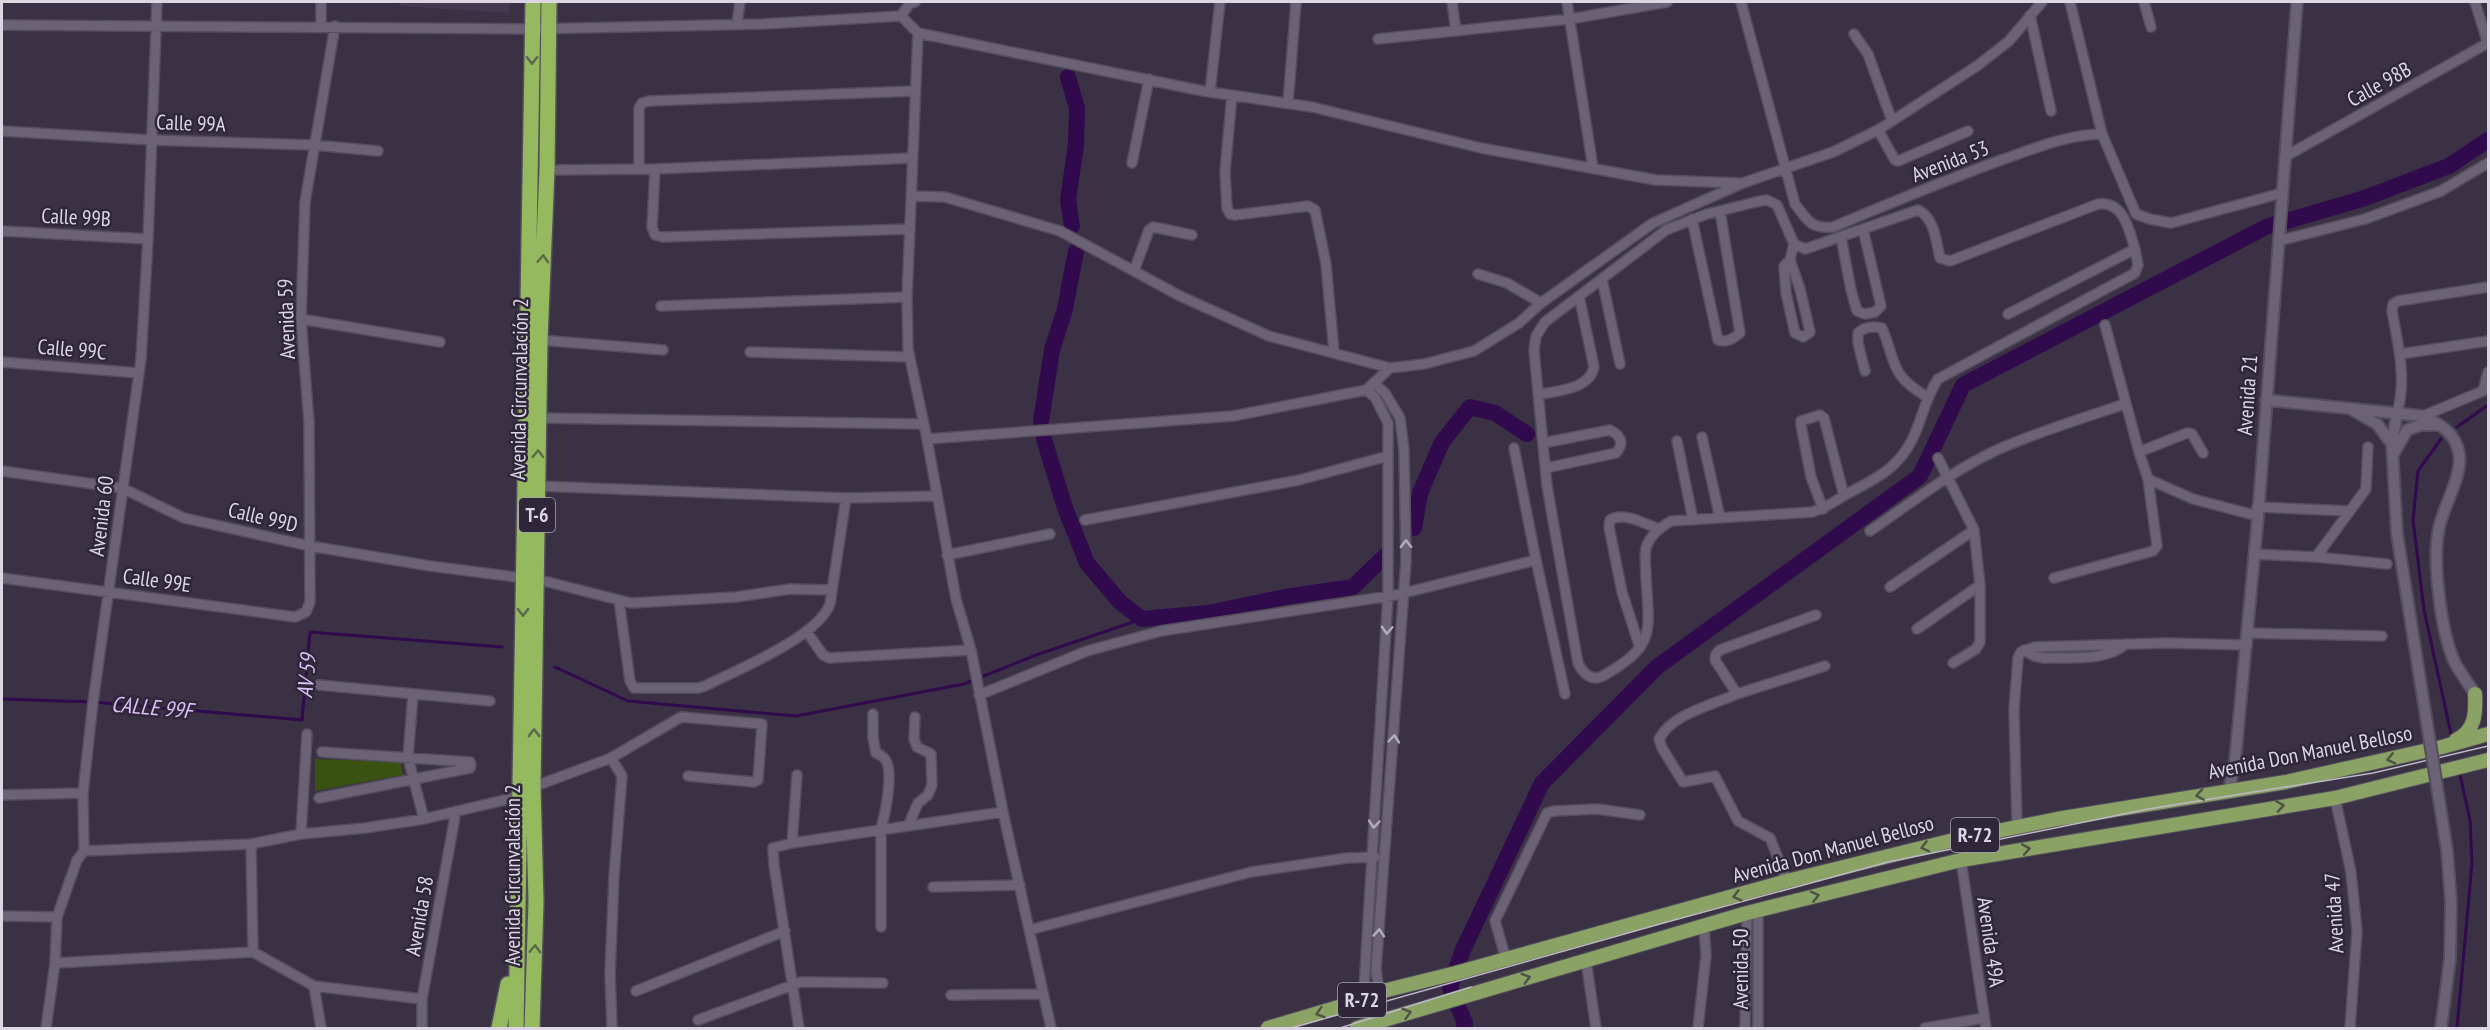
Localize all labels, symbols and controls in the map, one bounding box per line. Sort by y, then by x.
one-way arrow [526,55,538,64]
street label: Calle 98B [2342,55,2416,113]
street label: Calle 99A [156,108,226,138]
street label: Avenida 53 [1907,134,1993,188]
street label: Calle 99B [41,202,111,232]
one-way arrow [537,255,550,264]
street label: Avenida 59 [271,278,301,360]
street label: Avenida Circunvalación 2 [504,298,534,480]
street label: Calle 99C [36,333,108,365]
street label: Avenida 21 [2231,354,2263,436]
one-way arrow [532,450,544,459]
street label: Avenida 60 [83,474,119,558]
street label: Calle 99D [226,496,300,538]
road number: T-6 [519,498,555,532]
one-way arrow [1400,540,1412,549]
street label: Calle 99E [121,562,193,598]
one-way arrow [517,607,530,616]
one-way arrow [1380,625,1393,634]
water label: AV 59 [290,650,322,699]
water label: CALLE 99F [110,690,198,725]
street label: Avenida Don Manuel Belloso [2206,719,2414,785]
one-way arrow [528,729,540,738]
one-way arrow [1387,734,1400,744]
one-way arrow [2386,751,2396,764]
street label: Avenida Circunvalación 2 [499,784,526,966]
one-way arrow [2195,788,2205,801]
one-way arrow [2275,801,2285,813]
street label: Avenida Don Manuel Belloso [1729,809,1937,889]
road number: R-72 [1951,818,1999,852]
one-way arrow [1368,820,1381,829]
one-way arrow [1921,839,1931,852]
one-way arrow [2020,843,2030,856]
street label: Avenida 47 [2318,872,2350,954]
street label: Avenida 58 [399,874,439,958]
one-way arrow [1732,889,1743,901]
one-way arrow [1810,891,1820,904]
street label: Avenida 49A [1971,895,2011,989]
one-way arrow [1372,929,1385,938]
street label: Avenida 50 [1727,929,1754,1009]
one-way arrow [528,945,541,954]
one-way arrow [1521,973,1531,985]
road number: R-72 [1338,983,1386,1017]
one-way arrow [1315,1006,1326,1018]
one-way arrow [1401,1008,1412,1020]

